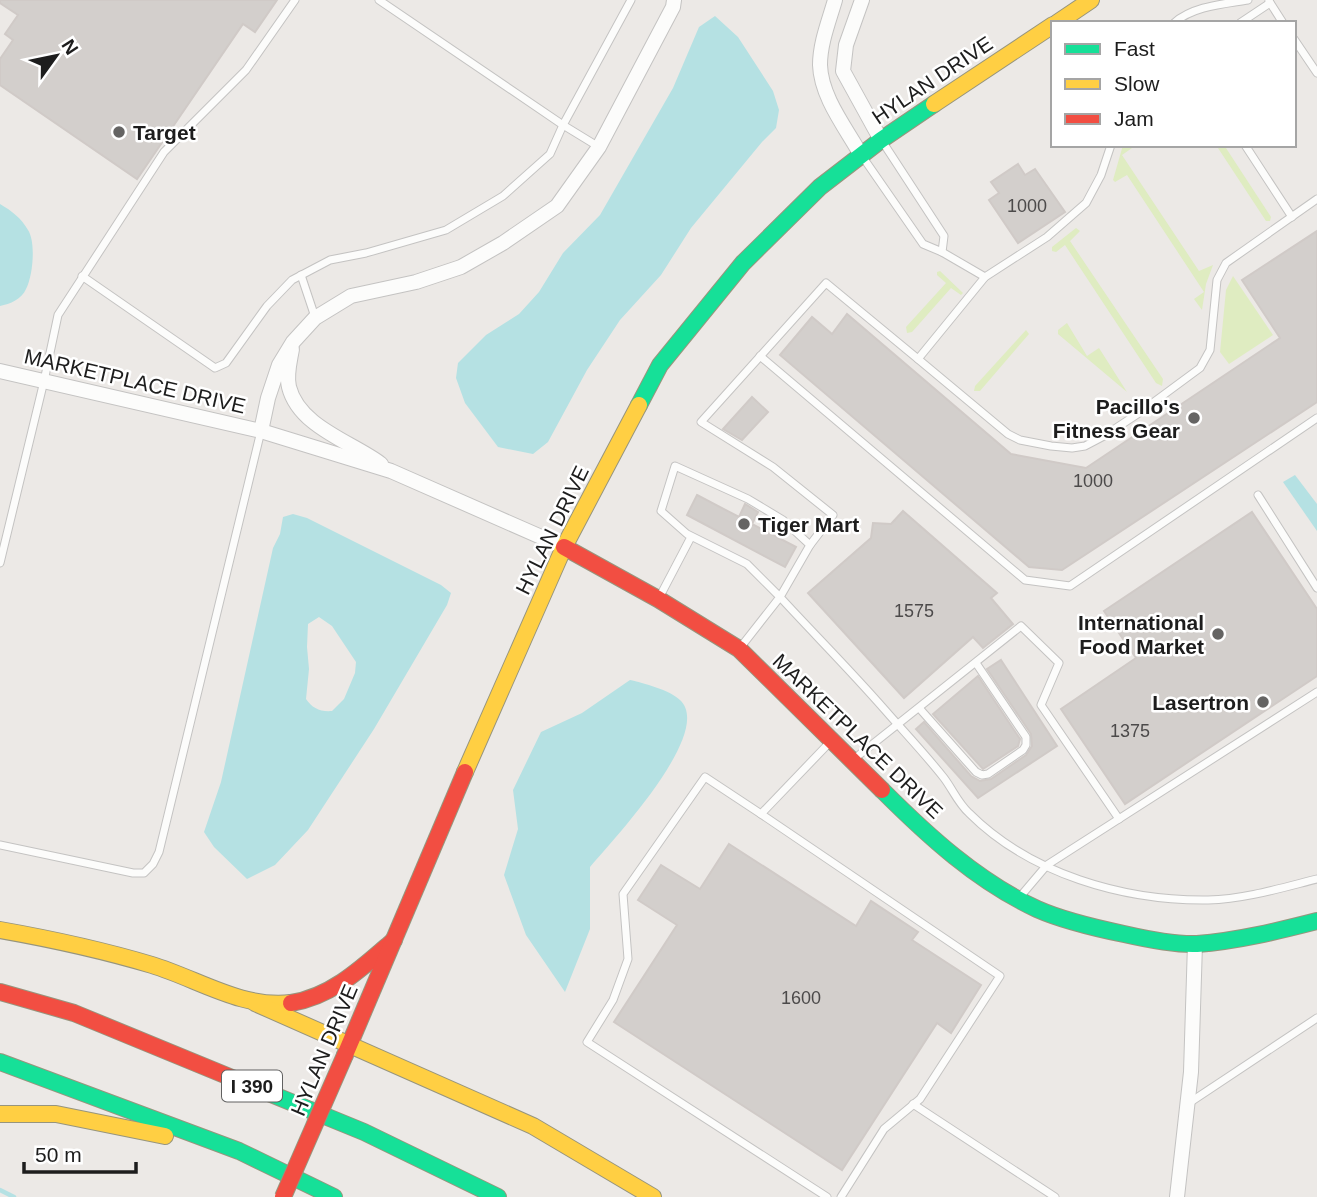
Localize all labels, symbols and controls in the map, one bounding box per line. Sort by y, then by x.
north arrow [21,21,91,91]
legend [1051,21,1296,147]
street label: HYLAN DRIVE [868,31,996,129]
text: N [57,36,82,58]
text: Fast [1114,37,1155,60]
text: Slow [1114,72,1160,95]
text: Jam [1114,107,1154,130]
place label: Target [133,121,196,144]
marker: Target [111,124,127,140]
house number: 1000 [1007,196,1047,216]
street label: MARKETPLACE DRIVE [22,344,248,418]
place label: Pacillo's Fitness Gear [1053,395,1180,442]
marker: Pacillo's Fitness Gear [1186,410,1202,426]
street label: HYLAN DRIVE [511,462,593,598]
house number: 1000 [1073,471,1113,491]
place label: Tiger Mart [758,513,859,536]
marker: Tiger Mart [736,516,752,532]
house number: 1575 [894,601,934,621]
place label: International Food Market [1078,611,1204,658]
marker: International Food Market [1210,626,1226,642]
street label: MARKETPLACE DRIVE [769,649,947,823]
place label: Lasertron [1152,691,1249,714]
marker: Lasertron [1255,694,1271,710]
house number: 1375 [1110,721,1150,741]
street label: HYLAN DRIVE [286,981,362,1119]
house number: 1600 [781,988,821,1008]
road number: I 390 [222,1070,282,1102]
scale bar [24,1130,136,1174]
text: 50 m [35,1143,82,1166]

